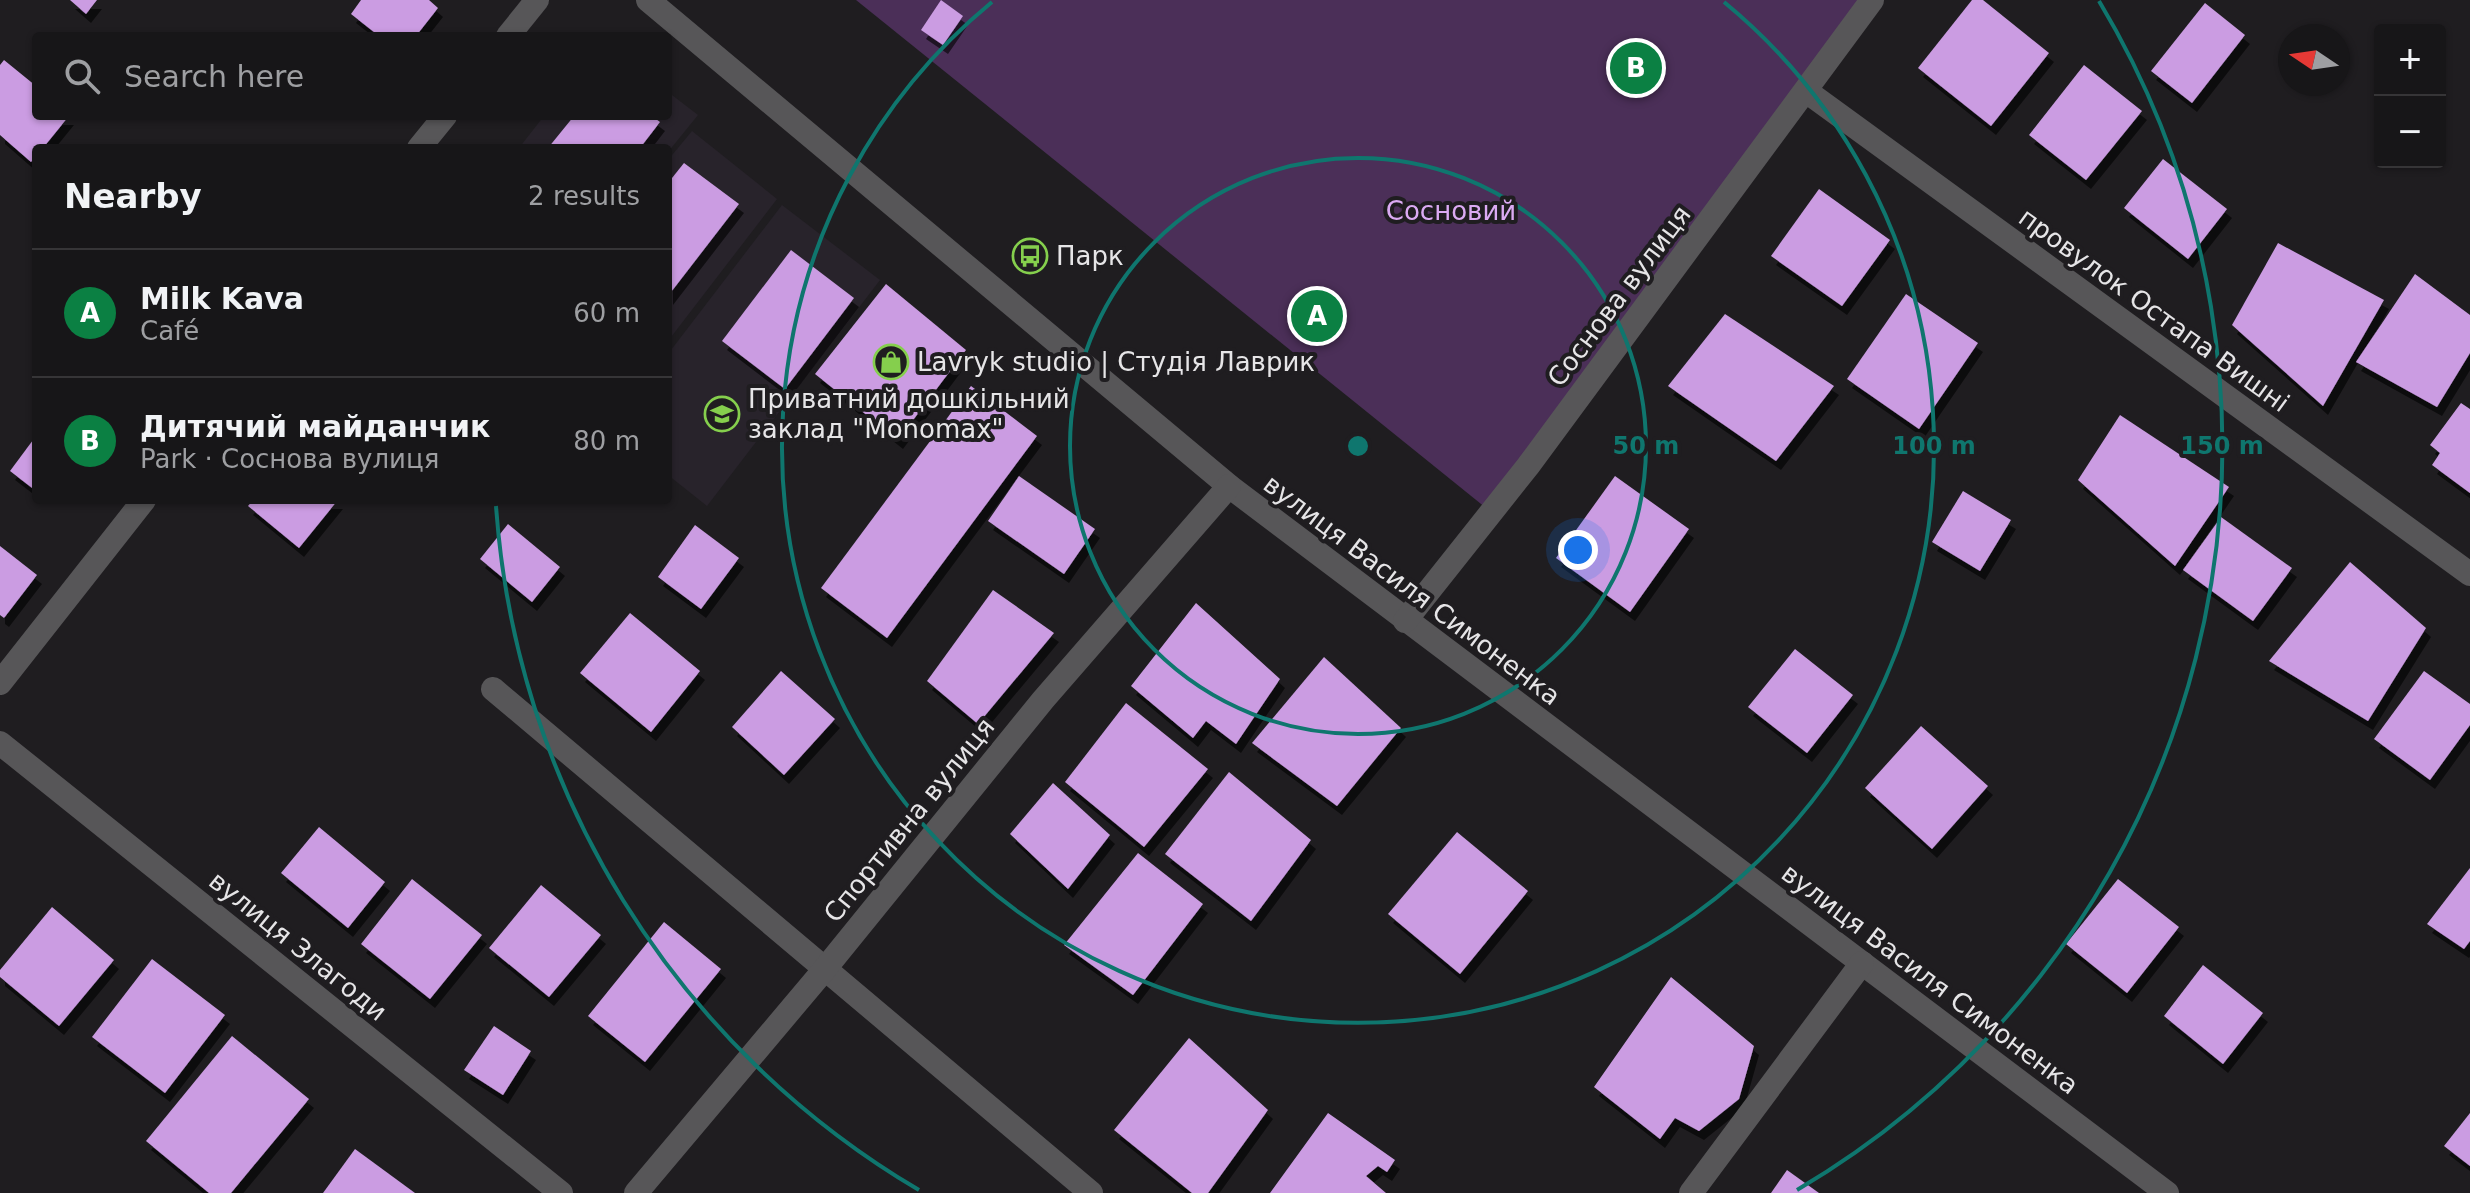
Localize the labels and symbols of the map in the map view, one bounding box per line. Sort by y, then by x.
north arrow [2278,24,2350,96]
pin: B [1610,38,1662,98]
park label: Сосновий [1386,196,1516,226]
street label: Соснова вулиця [1541,200,1697,392]
street label: провулок Остапа Вишні [2013,202,2295,418]
bus stop icon: Парк [1011,237,1049,275]
place label: Парк [1056,241,1124,271]
pin: A [1291,286,1343,346]
shop icon: Lavryk studio | Студія Лаврик [872,343,910,381]
place label: Lavryk studio | Студія Лаврик [917,347,1315,378]
place label: Приватний дошкільний заклад "Monomax" [748,384,1070,444]
school or university icon: Приватний дошкільний заклад "Monomax" [703,395,741,433]
centre of rings [1344,432,1372,460]
text: 50 m [1613,432,1679,460]
text: 100 m [1892,432,1976,460]
text: 150 m [2180,432,2264,460]
street label: вулиця Василя Симоненка [1258,469,1566,711]
your location [1558,530,1598,570]
street label: Спортивна вулиця [818,712,1000,928]
street label: вулиця Василя Симоненка [1776,858,2084,1100]
street label: вулиця Злагоди [203,865,393,1027]

